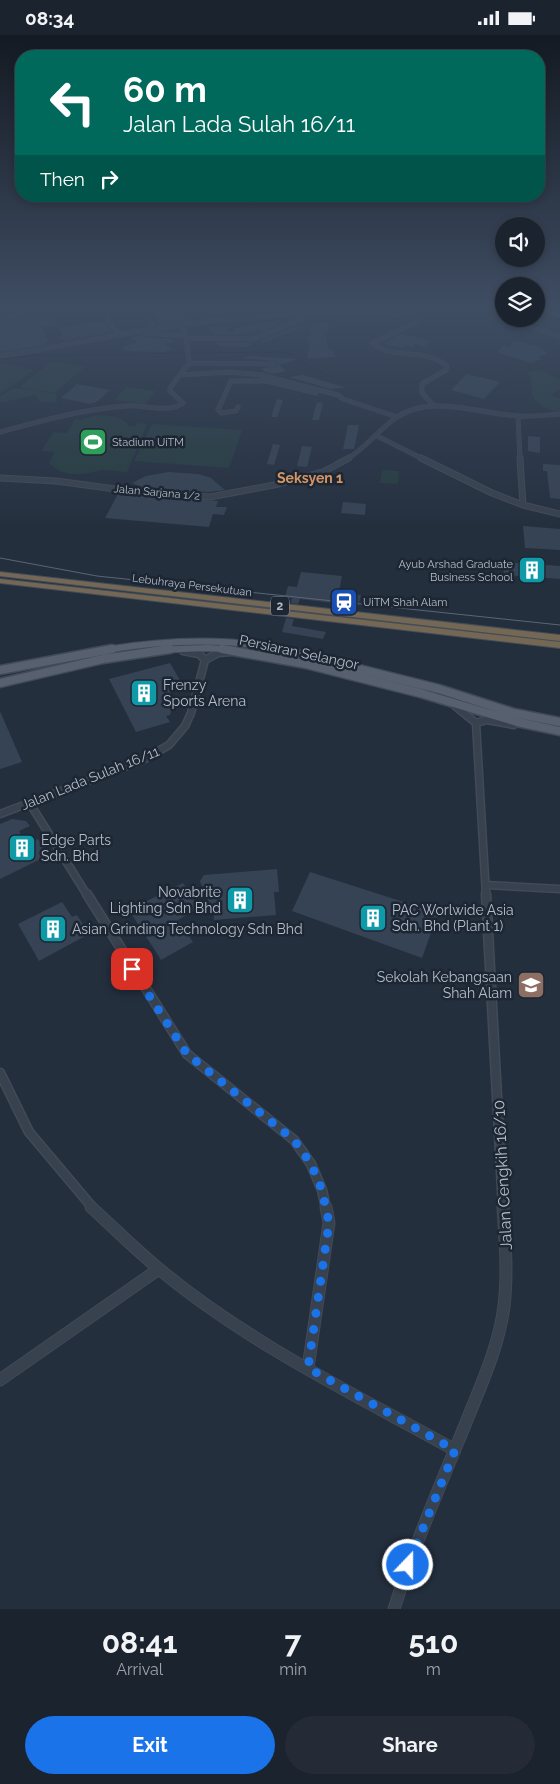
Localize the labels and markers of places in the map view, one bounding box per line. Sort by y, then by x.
sports icon: Stadium UiTM [78,427,108,457]
place label: Stadium UiTM [112,436,184,449]
building icon: Ayub Arshad Graduate Business School [517,555,547,585]
place label: Ayub Arshad Graduate Business School [398,558,514,584]
station icon: UiTM Shah Alam [329,587,359,617]
place label: UiTM Shah Alam [363,596,447,609]
place label: Frenzy Sports Arena [163,677,246,709]
building icon: Frenzy Sports Arena [129,678,159,708]
place label: Edge Parts Sdn. Bhd [41,832,111,864]
building icon: Edge Parts Sdn. Bhd [7,833,37,863]
place label: Novabrite Lighting Sdn Bhd [110,884,221,916]
building icon: Novabrite Lighting Sdn Bhd [225,885,255,915]
place label: PAC Worlwide Asia Sdn. Bhd (Plant 1) [392,902,514,934]
building icon: PAC Worlwide Asia Sdn. Bhd (Plant 1) [358,903,388,933]
building icon: Asian Grinding Technology Sdn Bhd [38,914,68,944]
place label: Asian Grinding Technology Sdn Bhd [72,921,303,937]
pin [111,948,153,990]
place label: Sekolah Kebangsaan Shah Alam [377,969,512,1001]
school or university icon: Sekolah Kebangsaan Shah Alam [516,970,546,1000]

